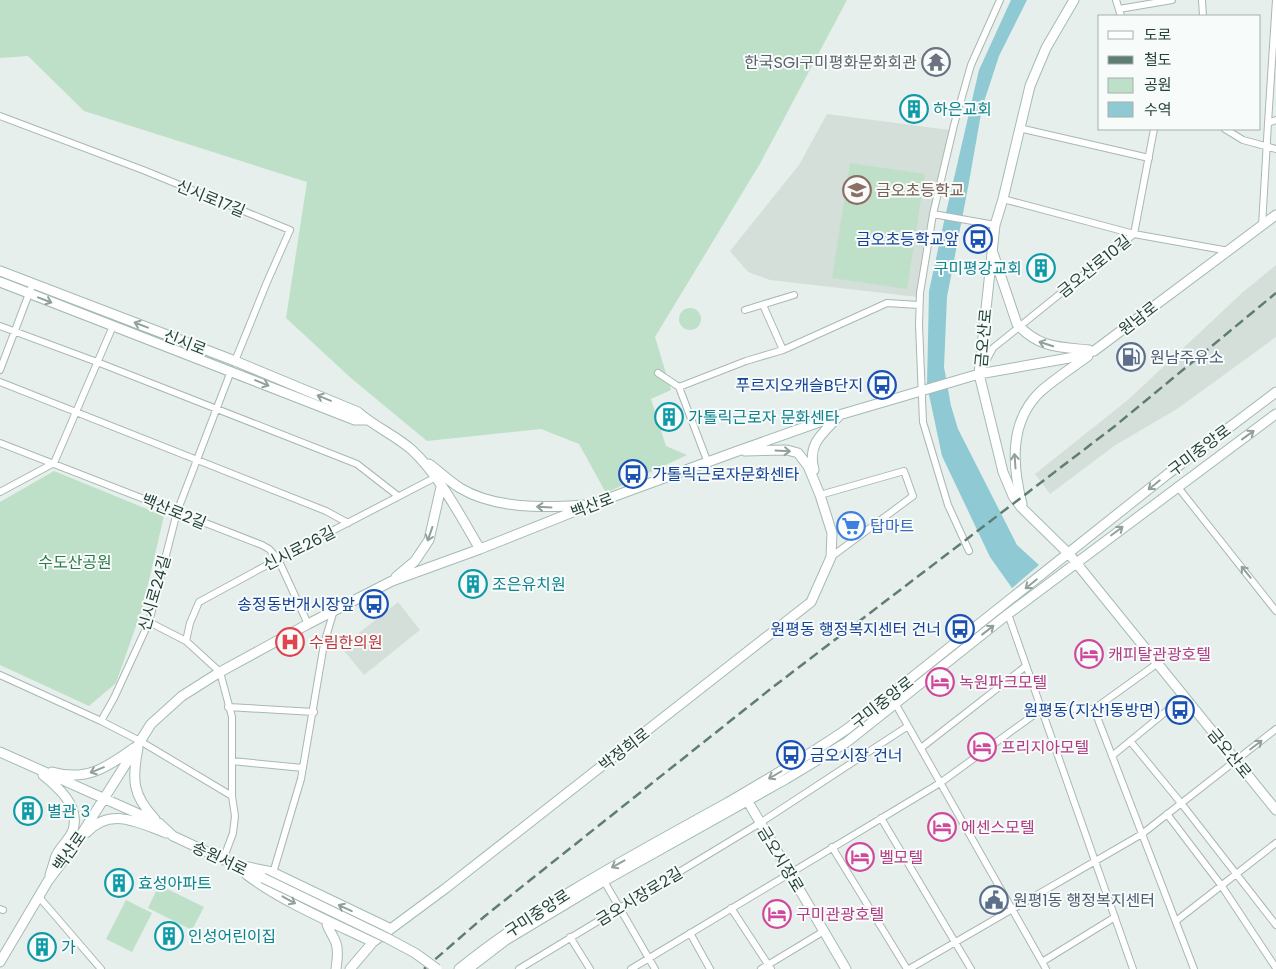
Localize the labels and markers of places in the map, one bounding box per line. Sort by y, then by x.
temple icon: 한국SGI구미평화문화회관 [921,47,951,77]
place label: 한국SGI구미평화문화회관 [744,51,917,74]
building icon: 하은교회 [899,94,929,124]
place label: 하은교회 [933,98,992,121]
school or university icon: 금오초등학교 [842,175,872,205]
place label: 금오초등학교 [876,179,964,202]
bus stop icon: 금오초등학교앞 [963,224,993,254]
place label: 금오초등학교앞 [856,228,959,251]
building icon: 구미평강교회 [1026,253,1056,283]
place label: 구미평강교회 [934,257,1022,280]
fuel station icon: 원남주유소 [1116,342,1146,372]
place label: 원남주유소 [1150,346,1224,369]
bus stop icon: 푸르지오캐슬B단지 [867,370,897,400]
place label: 푸르지오캐슬B단지 [735,374,863,397]
building icon: 가톨릭근로자 문화센타 [654,402,684,432]
place label: 가톨릭근로자 문화센타 [688,406,840,429]
bus stop icon: 가톨릭근로자문화센타 [618,459,648,489]
place label: 가톨릭근로자문화센타 [652,463,799,486]
supermarket icon: 탑마트 [836,511,866,541]
place label: 탑마트 [870,515,914,538]
building icon: 조은유치원 [458,569,488,599]
place label: 조은유치원 [492,573,566,596]
bus stop icon: 송정동번개시장앞 [359,589,389,619]
place label: 송정동번개시장앞 [237,593,355,616]
bus stop icon: 원평동 행정복지센터 건너 [945,614,975,644]
place label: 원평동 행정복지센터 건너 [771,618,941,641]
hospital icon: 수림한의원 [275,627,305,657]
place label: 수림한의원 [309,631,383,654]
hotel icon: 캐피탈관광호텔 [1074,639,1104,669]
place label: 캐피탈관광호텔 [1108,643,1211,666]
hotel icon: 녹원파크모텔 [925,667,955,697]
place label: 녹원파크모텔 [959,671,1047,694]
bus stop icon: 원평동(지산1동방면) [1165,695,1195,725]
place label: 원평동(지산1동방면) [1024,699,1161,722]
hotel icon: 프리지아모텔 [967,732,997,762]
place label: 프리지아모텔 [1001,736,1089,759]
bus stop icon: 금오시장 건너 [776,740,806,770]
place label: 금오시장 건너 [810,744,903,767]
building icon: 별관 3 [13,796,43,826]
place label: 별관 3 [47,800,90,823]
hotel icon: 에센스모텔 [927,812,957,842]
place label: 에센스모텔 [961,816,1035,839]
hotel icon: 벨모텔 [845,842,875,872]
place label: 벨모텔 [879,846,923,869]
building icon: 효성아파트 [104,868,134,898]
place label: 효성아파트 [138,872,212,895]
public building icon: 원평1동 행정복지센터 [979,885,1009,915]
place label: 원평1동 행정복지센터 [1013,889,1155,912]
hotel icon: 구미관광호텔 [762,899,792,929]
place label: 구미관광호텔 [796,903,884,926]
building icon: 인성어린이집 [154,921,184,951]
place label: 인성어린이집 [188,925,276,948]
building icon: 가 [27,932,57,962]
place label: 가 [61,936,76,959]

